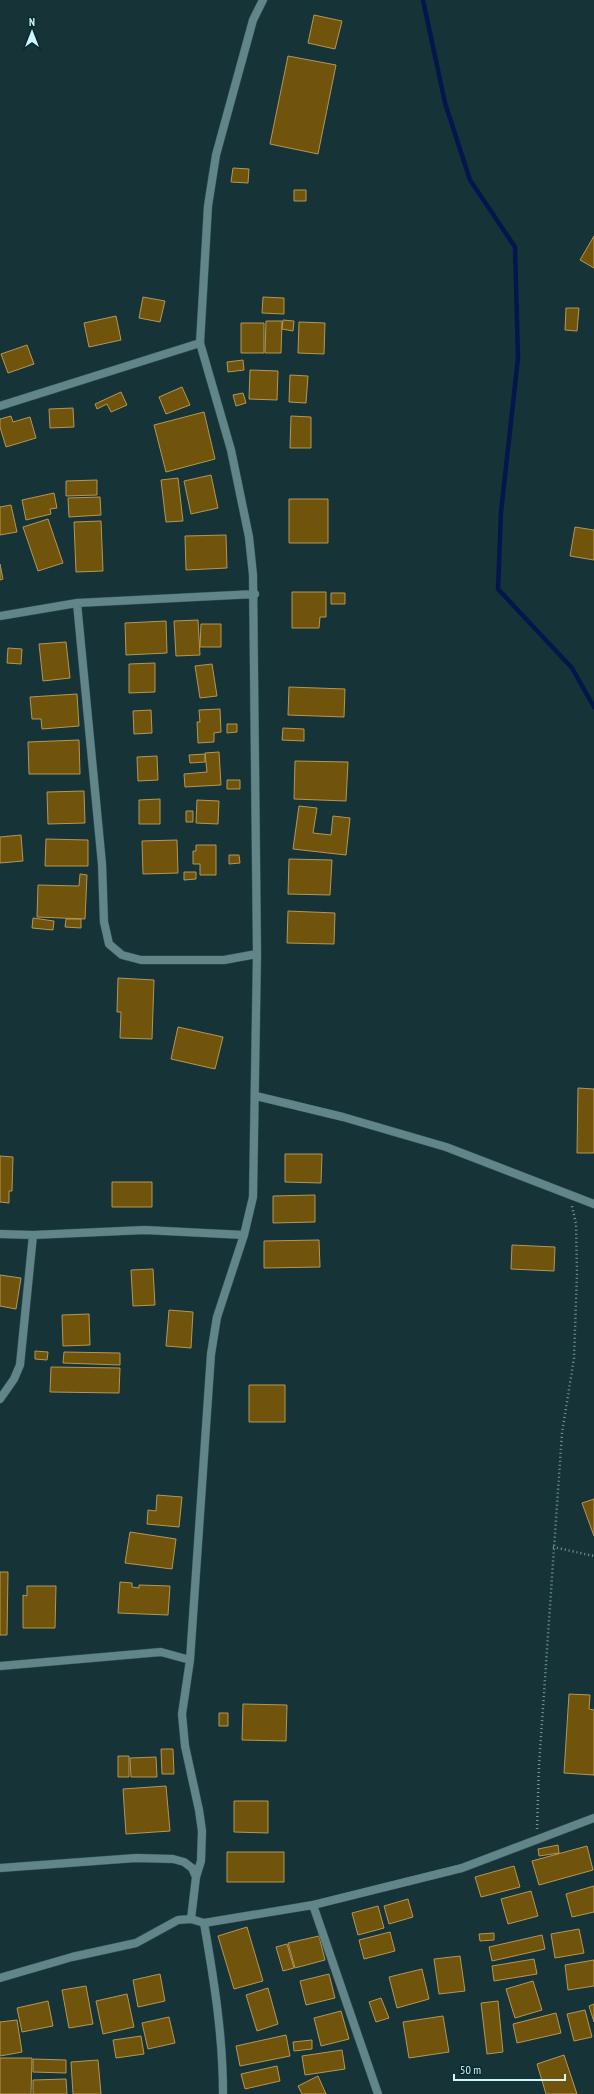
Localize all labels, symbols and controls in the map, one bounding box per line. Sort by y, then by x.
north arrow [12,12,52,52]
text: N [29,15,35,29]
scale bar [454,2056,565,2082]
text: 50 m [460,2062,481,2077]

